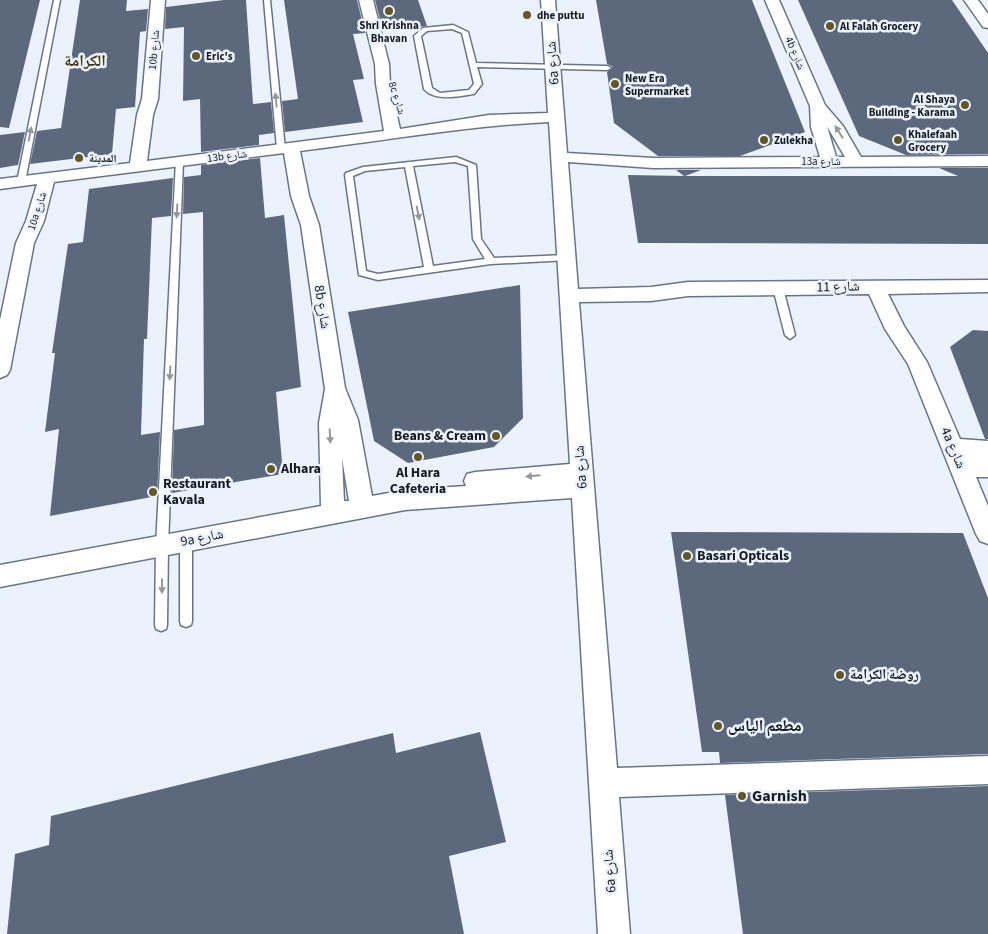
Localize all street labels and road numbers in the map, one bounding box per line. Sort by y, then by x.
street label: 10b شارع [145,29,163,71]
street label: 4b شارع [781,34,809,72]
street label: 6a شارع [542,41,564,85]
street label: 8c شارع [385,80,409,116]
street label: 13b شارع [206,146,248,166]
street label: 13a شارع [801,154,841,169]
street label: 10a شارع [24,190,50,232]
street label: شارع 11 [816,277,860,297]
street label: 8b شارع [309,284,335,330]
street label: 4a شارع [935,424,971,472]
street label: 6a شارع [570,445,592,489]
street label: 9a شارع [179,524,225,552]
street label: 6a شارع [599,849,621,893]

